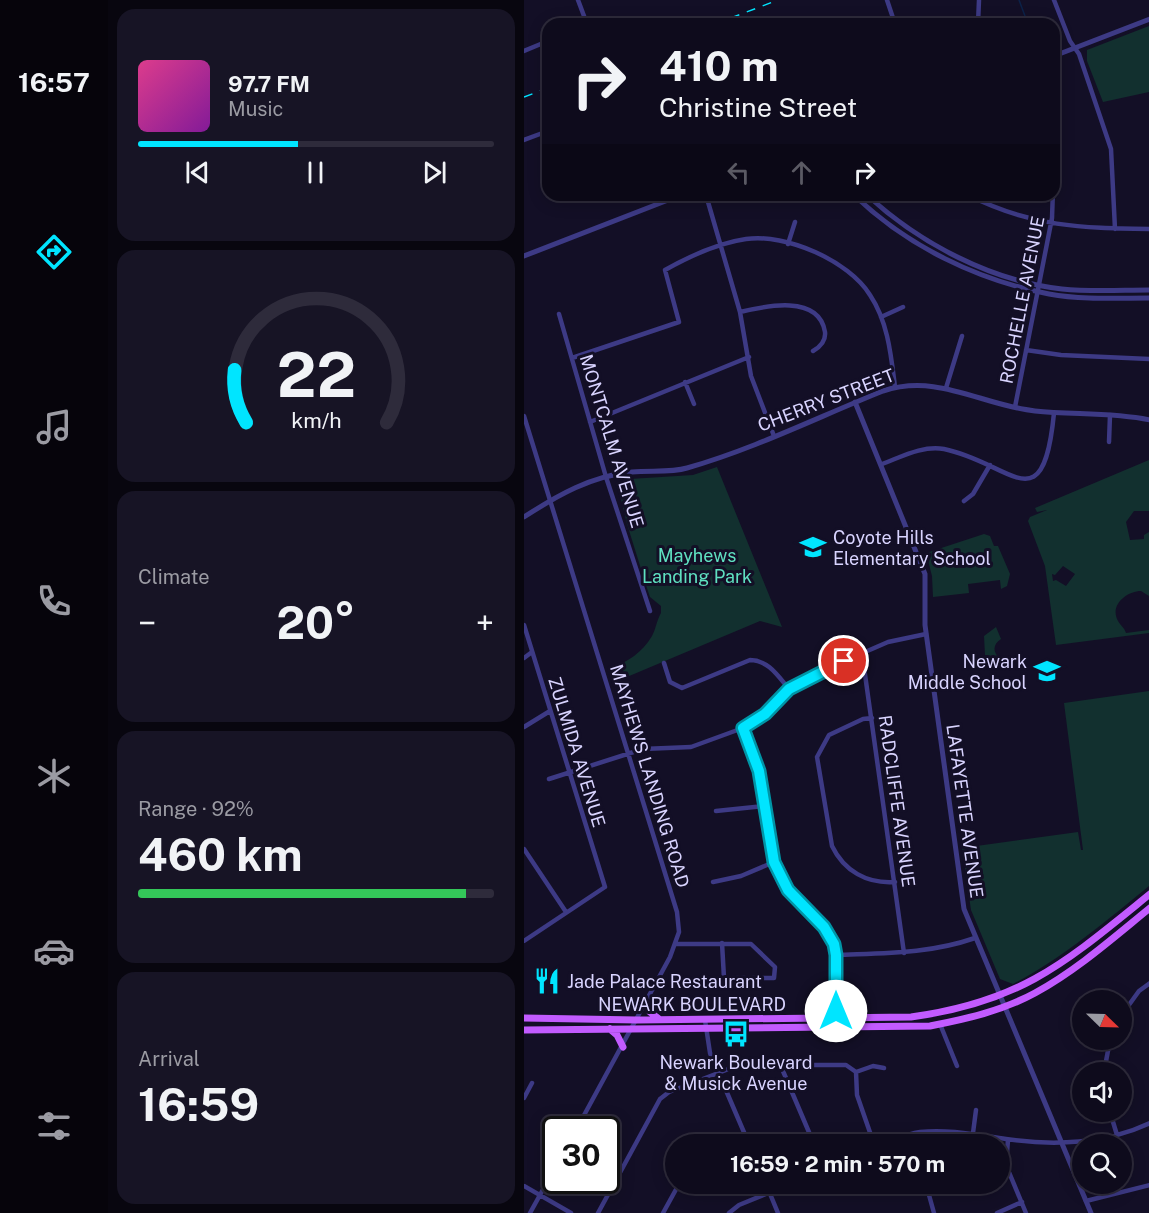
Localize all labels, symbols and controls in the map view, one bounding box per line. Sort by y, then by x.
text: 410 m [659,41,779,90]
icon: right [560,42,638,120]
text: 16:57 [18,66,90,98]
text: 97.7 FM [228,71,310,97]
text: Christine Street [659,91,857,123]
text: Music [228,97,283,121]
icon: previous [181,156,214,189]
icon: pause [299,156,332,189]
icon: next [418,156,451,189]
icon: left [722,156,755,189]
icon: ahead [785,156,818,189]
icon: right [848,156,881,189]
street label: ROCHELLE AVENUE [995,214,1049,386]
icon: directions [33,231,75,273]
text: 22 [276,338,356,411]
street label: MONTCALM AVENUE [576,352,648,530]
street label: CHERRY STREET [755,364,898,436]
icon: music [33,406,75,448]
text: km/h [291,408,341,433]
place label: Coyote Hills Elementary School [833,527,991,569]
school or university icon: Coyote Hills Elementary School [798,532,828,562]
park label: Mayhews Landing Park [642,545,752,587]
text: Climate [138,565,210,589]
icon: phone [33,580,75,622]
text: 20° [277,596,355,649]
text: − [138,604,156,642]
text: + [476,604,494,642]
pin [818,635,869,686]
icon: arrive [827,644,860,677]
place label: Newark Middle School [908,651,1027,693]
school or university icon: Newark Middle School [1032,656,1062,686]
street label: MAYHEWS LANDING ROAD [606,662,694,890]
street label: ZULMIDA AVENUE [544,674,610,830]
street label: RADCLIFFE AVENUE [875,714,919,888]
street label: LAFAYETTE AVENUE [942,723,988,899]
icon: climate [33,755,75,797]
text: Range · 92% [138,797,254,821]
text: 460 km [138,828,303,881]
icon: car [33,930,75,972]
restaurant icon: Jade Palace Restaurant [532,966,562,996]
place label: Jade Palace Restaurant [567,971,762,992]
position arrow [804,979,868,1043]
north arrow [1072,990,1132,1050]
map controls [1072,990,1132,1194]
street label: NEWARK BOULEVARD [598,994,786,1015]
bus stop icon: Newark Boulevard & Musick Avenue [721,1019,751,1049]
text: Arrival [138,1047,200,1071]
place label: Newark Boulevard & Musick Avenue [659,1052,813,1094]
button: sound [1072,1062,1132,1122]
text: 16:59 [138,1078,259,1131]
icon: filters [33,1105,75,1147]
speed limit sign: 30 [542,1116,620,1194]
button: search [1072,1134,1132,1194]
text: 16:59 · 2 min · 570 m [730,1151,945,1177]

